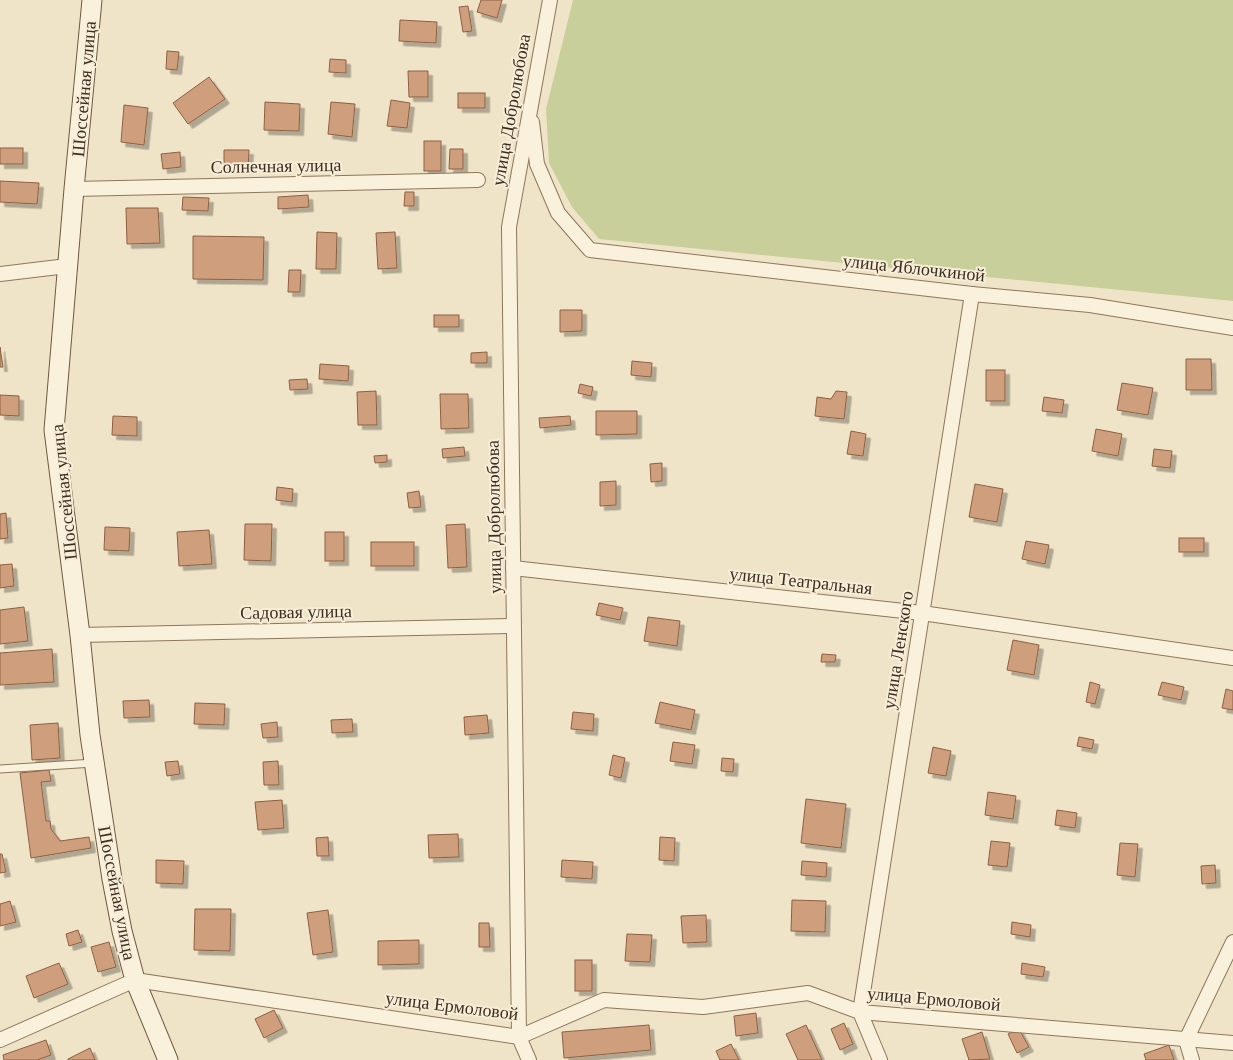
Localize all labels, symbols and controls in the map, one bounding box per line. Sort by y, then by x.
street label: Шоссейная улица [68,20,100,158]
street label: улица Добролюбова [488,32,534,188]
street label: Солнечная улица [210,155,342,177]
street label: улица Яблочкиной [842,251,986,285]
street label: Шоссейная улица [47,423,81,561]
street label: улица Добролюбова [483,440,505,594]
street label: улица Театральная [729,564,873,598]
street label: улица Ленского [879,589,917,711]
street label: Садовая улица [240,601,352,623]
street label: Шоссейная улица [94,824,140,962]
street label: улица Ермоловой [866,983,1002,1015]
street label: улица Ермоловой [384,988,520,1024]

